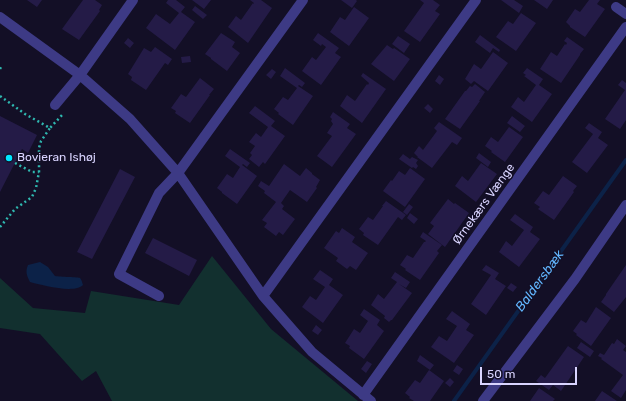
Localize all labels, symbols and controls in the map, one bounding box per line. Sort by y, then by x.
place label: Bovieran Ishøj [17,151,96,165]
marker: Bovieran Ishøj [4,153,14,163]
street label: Ørnekærs Vænge [450,161,518,247]
water label: Baldersbæk [512,247,568,315]
scale bar [482,359,579,385]
text: 50 m [487,367,515,381]

